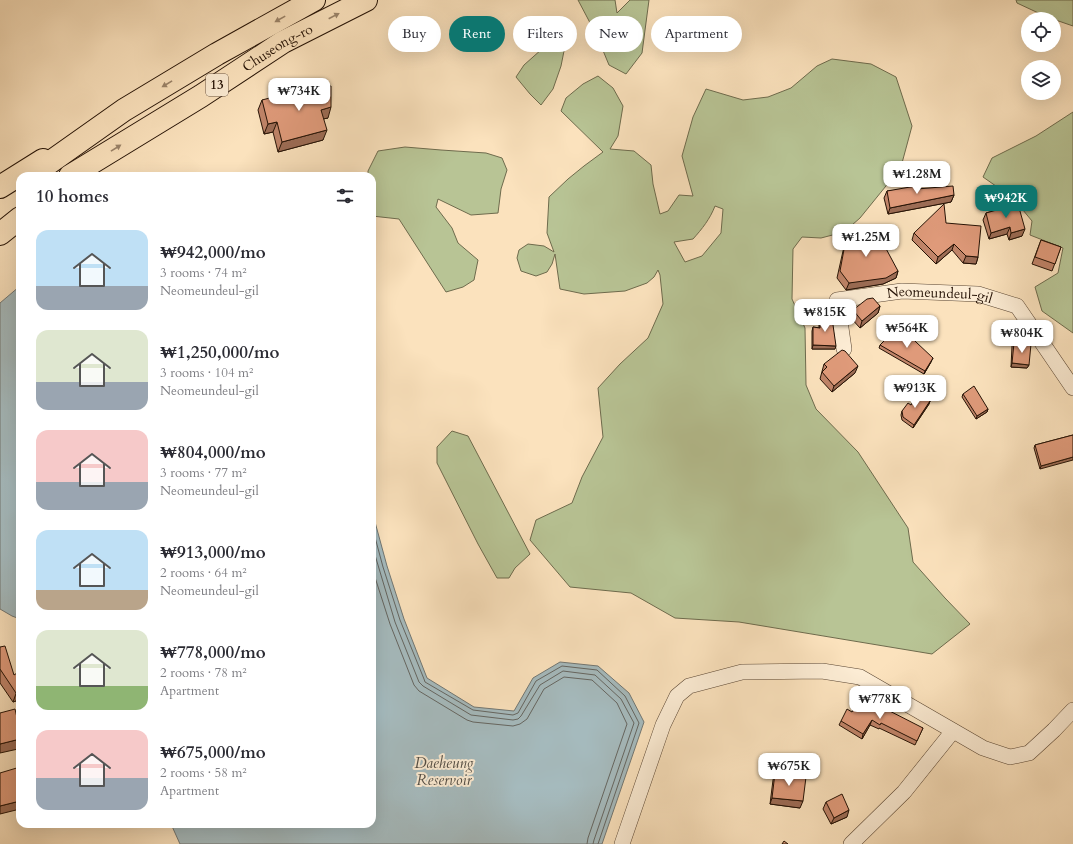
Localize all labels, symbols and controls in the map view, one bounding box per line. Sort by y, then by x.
map controls [1021,12,1061,100]
button: locate [1021,12,1061,52]
one-way arrow [329,13,340,19]
one-way arrow [274,16,286,22]
chip: Buy [388,16,441,52]
chip: Rent [449,16,505,52]
chip: Filters [513,16,577,52]
chip: New [585,16,643,52]
chip: Apartment [651,16,742,52]
street label: Chuseong-ro [238,19,316,76]
button: layers [1021,60,1061,100]
road number: 13 [206,74,228,96]
pin: ₩734K [271,78,327,112]
one-way arrow [161,80,173,87]
text: ₩734K [277,82,321,100]
one-way arrow [110,145,122,152]
pin: ₩1.28M [884,161,950,195]
text: ₩1.28M [892,165,942,183]
text: 10 homes [36,185,109,208]
icon: filters [334,185,356,207]
pin: ₩942K [978,185,1034,219]
text: ₩942K [984,189,1028,207]
pin: ₩1.25M [833,224,899,258]
text: ₩1.25M [841,228,891,246]
text: ₩942,000/mo [160,241,266,264]
icon: home [68,246,116,294]
text: 3 rooms · 74 m² [160,264,247,282]
street label: Neomeundeul-gil [886,281,996,308]
text: Neomeundeul-gil [160,282,259,300]
pin: ₩815K [797,299,853,333]
text: ₩815K [803,303,847,321]
pin: ₩564K [879,315,935,349]
text: ₩564K [885,319,929,337]
pin: ₩804K [994,320,1050,354]
text: ₩804K [1000,324,1044,342]
text: ₩1,250,000/mo [160,341,280,364]
icon: home [68,346,116,394]
text: 3 rooms · 104 m² [160,364,253,382]
pin: ₩913K [887,375,943,409]
text: ₩913K [893,379,937,397]
text: Neomeundeul-gil [160,382,259,400]
text: ₩804,000/mo [160,441,266,464]
icon: home [68,446,116,494]
text: 3 rooms · 77 m² [160,464,247,482]
text: Neomeundeul-gil [160,482,259,500]
text: ₩913,000/mo [160,541,266,564]
icon: home [68,546,116,594]
text: 2 rooms · 64 m² [160,564,247,582]
text: Neomeundeul-gil [160,582,259,600]
text: ₩778,000/mo [160,641,266,664]
icon: home [68,646,116,694]
text: 2 rooms · 78 m² [160,664,247,682]
text: Apartment [160,682,219,700]
pin: ₩778K [852,686,908,720]
text: ₩778K [858,690,902,708]
text: ₩675,000/mo [160,741,266,764]
icon: home [68,746,116,794]
water label: Daeheung Reservoir [414,753,474,790]
pin: ₩675K [761,753,817,787]
text: ₩675K [767,757,811,775]
text: 2 rooms · 58 m² [160,764,247,782]
text: Apartment [160,782,219,800]

